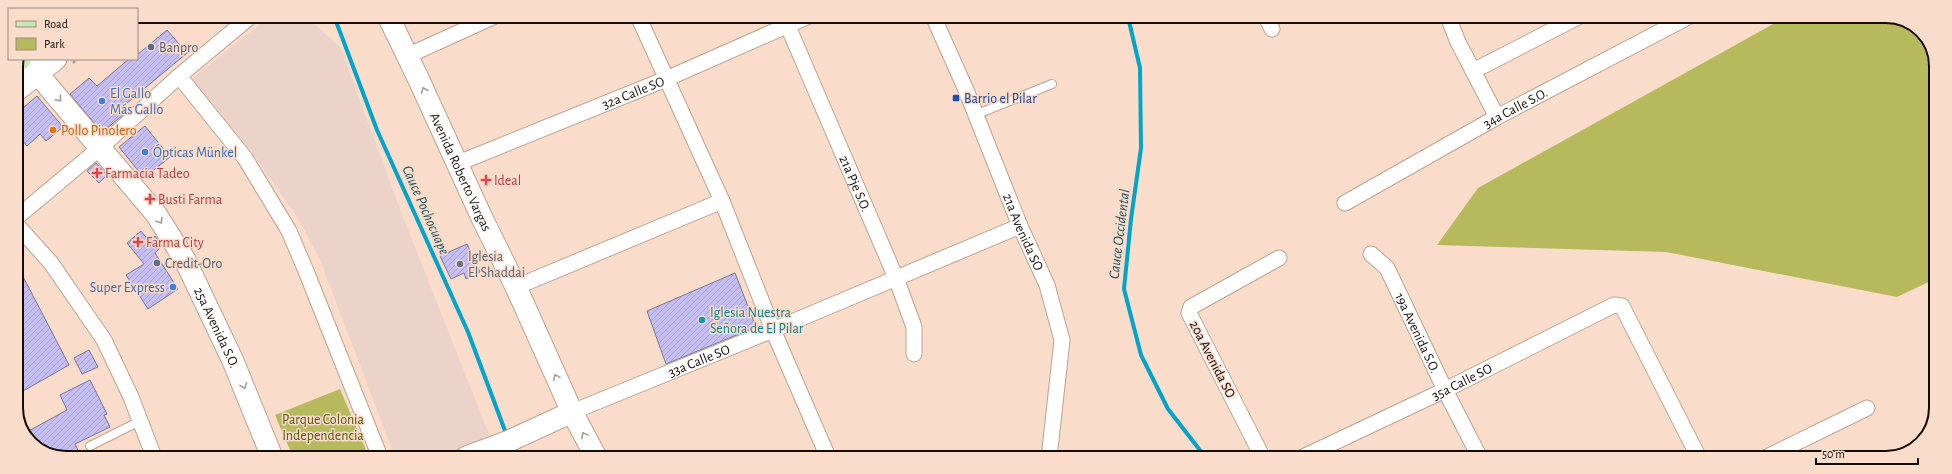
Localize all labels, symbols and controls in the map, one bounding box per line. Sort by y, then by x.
legend [8,8,138,60]
text: Road [44,18,68,30]
text: Park [44,38,65,50]
place label: Banpro [159,41,199,55]
marker: Banpro [146,42,156,52]
street label: 32a Calle SO [600,74,667,112]
street label: 34a Calle S.O. [1481,86,1550,131]
place label: El Gallo Más Gallo [110,87,164,117]
one-way arrow [421,87,429,95]
place label: Barrio el Pilar [964,92,1037,106]
marker: Barrio el Pilar [951,93,961,103]
one-way arrow [55,94,62,102]
marker: El Gallo Más Gallo [97,96,107,106]
street label: Avenida Roberto Vargas [427,111,493,234]
place label: Pollo Pinolero [61,124,137,138]
marker: Pollo Pinolero [48,125,58,135]
place label: Ópticas Münkel [153,143,237,160]
marker: Ópticas Münkel [140,147,150,157]
street label: 21a Pje S.O. [836,154,873,214]
water label: Cauce Pochocuape [399,163,452,257]
place label: Farmacia Tadeo [105,167,190,181]
marker: Farmacia Tadeo [92,168,102,178]
place label: Ideal [494,174,521,188]
marker: Ideal [481,175,491,185]
water label: Cauce Occidental [1107,188,1132,280]
street label: 21a Avenida SO [1000,192,1045,273]
place label: Busti Farma [158,193,223,207]
marker: Busti Farma [145,194,155,204]
one-way arrow [156,217,163,224]
place label: Farma City [146,236,204,250]
marker: Farma City [133,237,143,247]
place label: Iglesia El Shaddai [468,250,525,280]
place label: Credit-Oro [165,257,223,271]
marker: Credit-Oro [152,258,162,268]
marker: Iglesia El Shaddai [455,259,465,269]
place label: Super Express [90,281,165,295]
marker: Super Express [168,282,178,292]
street label: 25a Avenida S.O. [191,285,241,370]
street label: 19a Avenida S.O. [1392,291,1442,375]
place label: Iglesia Nuestra Señora de El Pilar [710,306,804,336]
marker: Iglesia Nuestra Señora de El Pilar [697,315,707,325]
street label: 20a Avenida SO [1187,319,1238,400]
street label: 33a Calle SO [666,342,732,380]
street label: 35a Calle SO [1430,361,1495,403]
one-way arrow [553,373,561,381]
one-way arrow [239,383,247,390]
park label: Parque Colonia Independencia [282,413,364,443]
one-way arrow [581,432,588,439]
scale bar [1816,440,1918,466]
text: 50 m [1822,448,1845,460]

